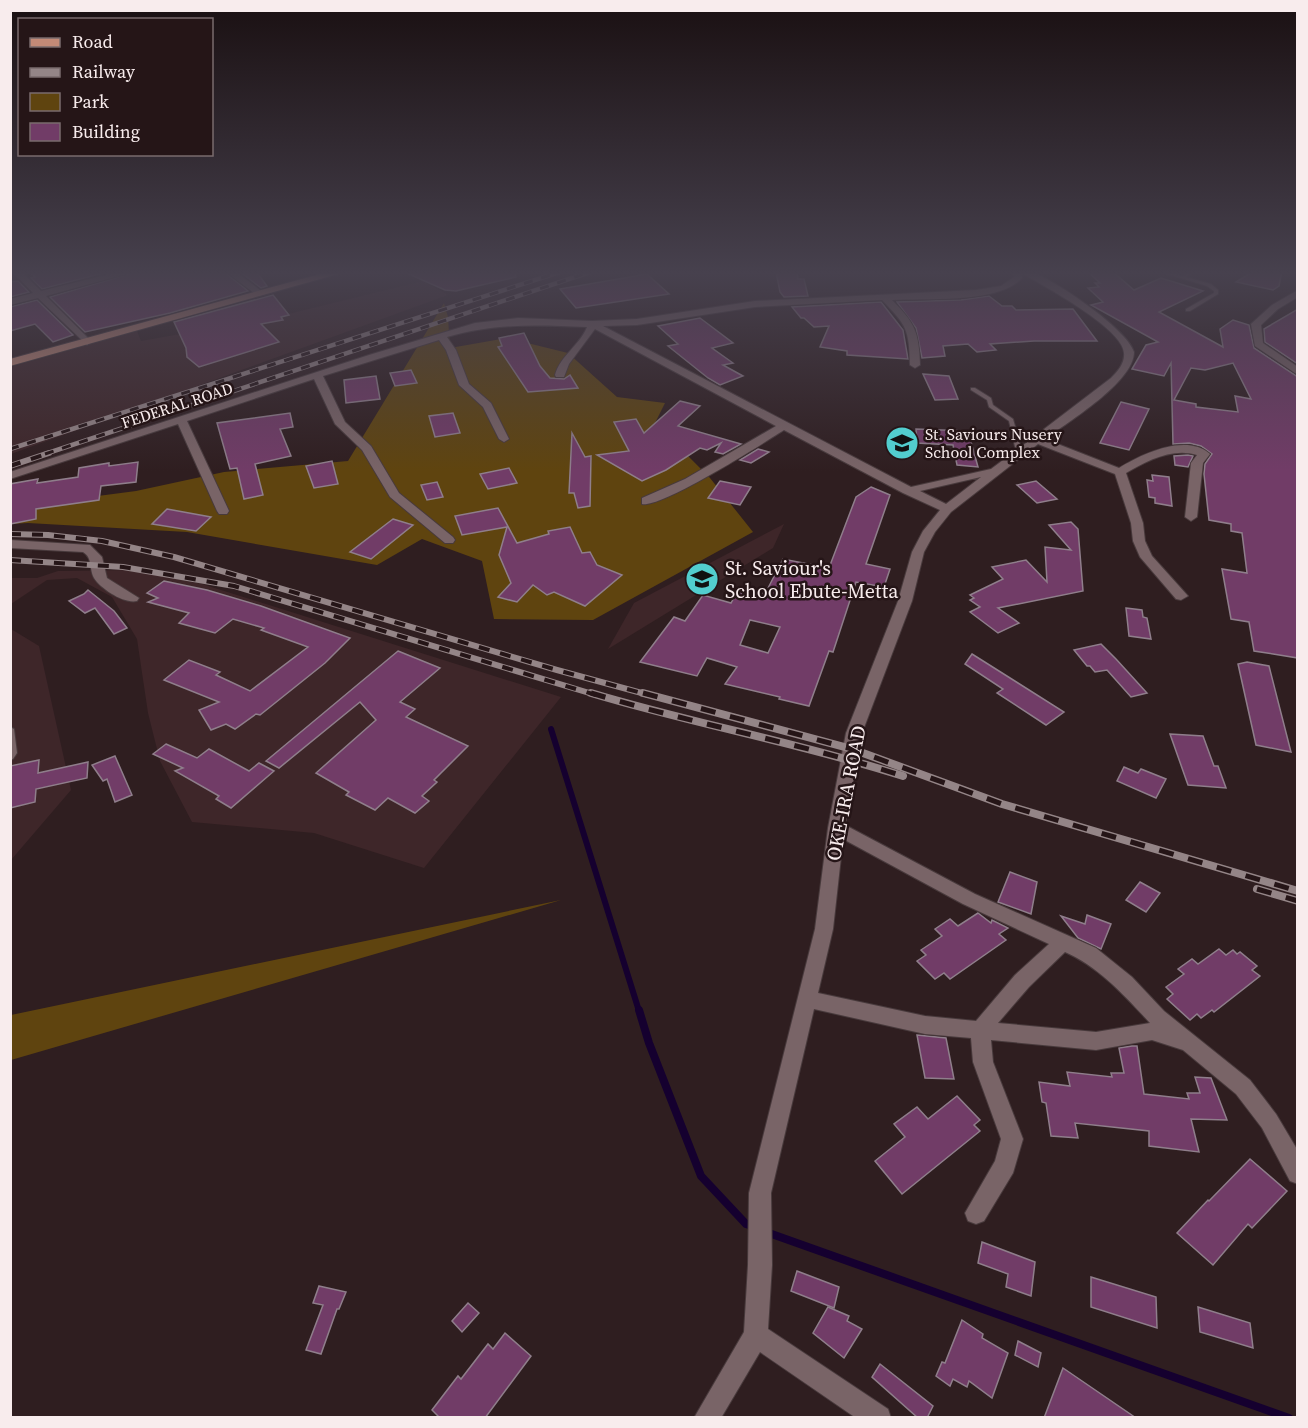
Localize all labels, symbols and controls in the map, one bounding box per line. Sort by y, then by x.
legend [18,18,213,156]
text: Road [72,29,113,54]
text: Railway [72,59,136,84]
text: Park [72,89,109,114]
text: Building [72,119,140,144]
street label: FEDERAL ROAD [118,377,236,433]
place label: St. Saviours Nusery School Complex [925,423,1063,463]
school or university icon: St. Saviours Nusery School Complex [884,425,920,461]
place label: St. Saviour's School Ebute-Metta [725,554,899,605]
school or university icon: St. Saviour's School Ebute-Metta [684,561,720,597]
street label: OKE-IRA ROAD [819,723,873,863]

